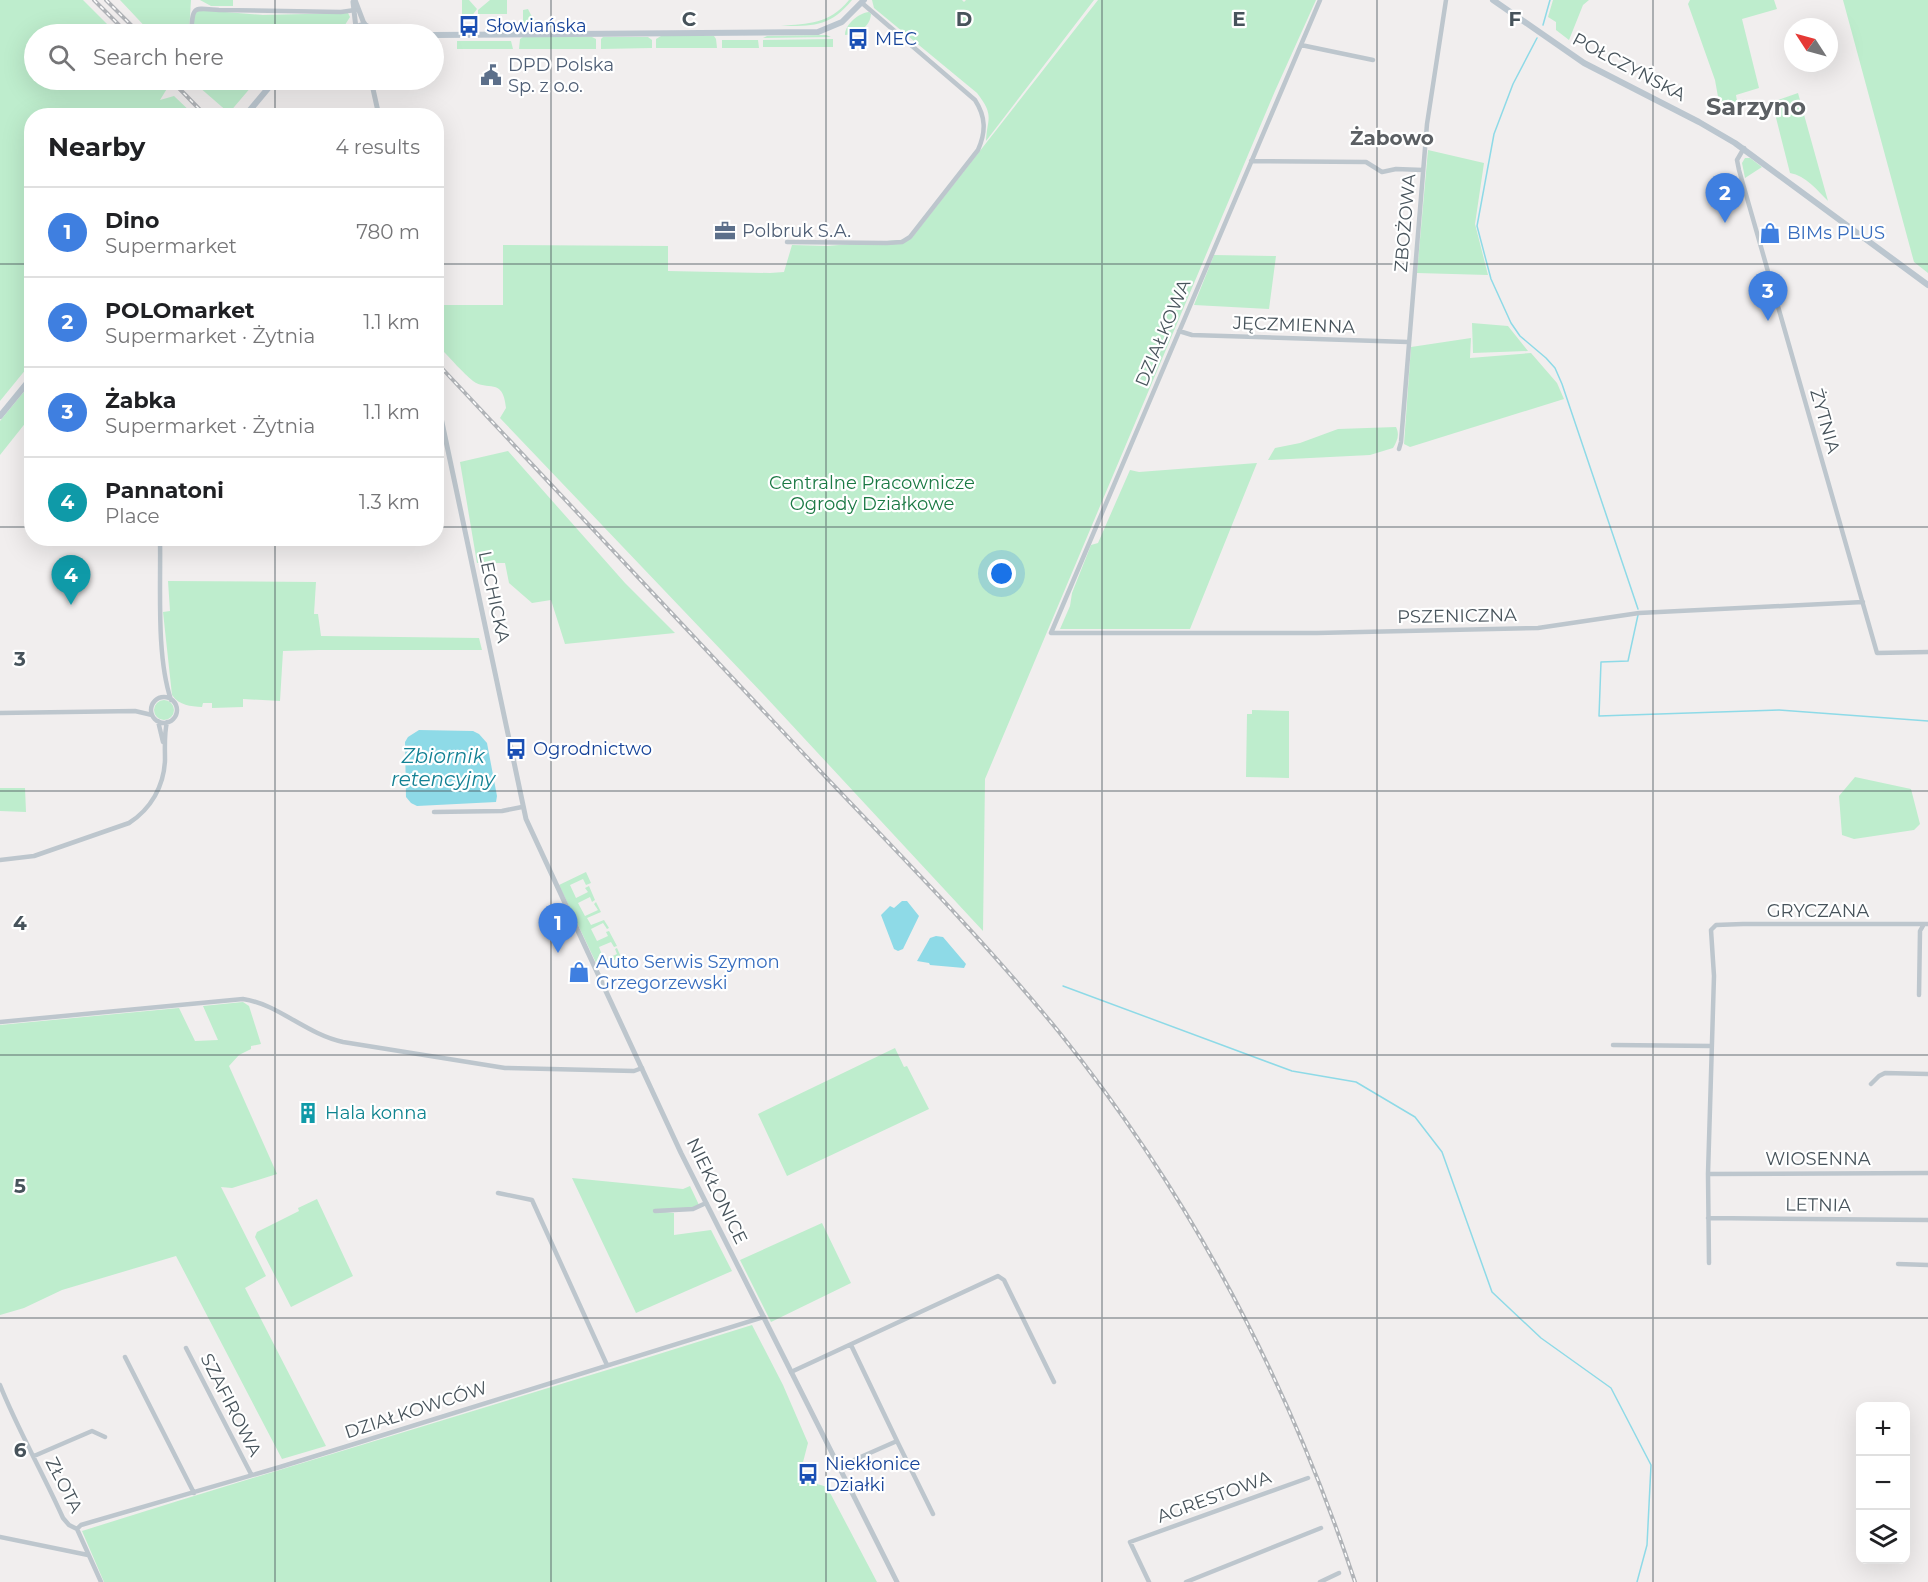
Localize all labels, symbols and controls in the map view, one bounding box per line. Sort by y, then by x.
text: C [682,7,697,31]
text: D [956,7,972,31]
text: E [1232,7,1246,31]
text: F [1509,7,1522,31]
bus stop icon: Słowiańska [457,14,481,38]
place label: Słowiańska [486,15,587,37]
north arrow [1784,18,1838,72]
search box [24,24,444,90]
bus stop icon: MEC [846,27,870,51]
place label: MEC [875,28,917,50]
street label: POŁCZYŃSKA [1569,28,1689,106]
icon: search [45,41,78,74]
text: Search here [93,44,224,71]
place label: DPD Polska Sp. z o.o. [508,54,614,97]
public building icon: DPD Polska Sp. z o.o. [479,63,503,87]
district label: Sarzyno [1706,92,1806,121]
district label: Żabowo [1350,126,1434,150]
text: Nearby [48,131,145,163]
text: 4 results [335,135,420,159]
street label: ZBOŻOWA [1390,173,1420,273]
pin: 2 [1706,174,1744,223]
text: Dino [105,207,160,234]
office icon: Polbruk S.A. [713,219,737,243]
text: 1 [64,220,71,244]
text: 780 m [356,220,420,244]
place label: Polbruk S.A. [742,220,851,242]
shop icon: BIMs PLUS [1758,221,1782,245]
place label: BIMs PLUS [1787,222,1885,244]
text: Supermarket [105,234,237,258]
pin: 3 [1748,272,1788,321]
street label: DZIAŁKOWA [1130,276,1196,390]
text: POLOmarket [105,297,255,324]
text: 2 [62,310,73,334]
text: 1.1 km [363,310,420,334]
street label: JĘCZMIENNA [1231,312,1356,338]
text: Supermarket · Żytnia [105,324,315,348]
street label: ŻYTNIA [1805,386,1845,456]
text: Żabka [105,387,176,414]
text: 3 [62,400,73,424]
text: 1.1 km [363,400,420,424]
text: Supermarket · Żytnia [105,414,315,438]
park label: Centralne Pracownicze Ogrody Działkowe [769,472,975,515]
text: Pannatoni [105,477,224,504]
text: 4 [61,490,74,514]
text: 1.3 km [359,490,420,514]
text: Place [105,504,160,528]
street label: LECHICKA [474,549,514,645]
pin: 4 [52,556,90,605]
your location [987,559,1016,588]
street label: PSZENICZNA [1397,604,1517,628]
text: 3 [13,647,26,671]
bus stop icon: Ogrodnictwo [504,737,528,761]
place label: Ogrodnictwo [533,738,652,760]
water label: Zbiornik retencyjny [391,744,496,791]
street label: GRYCZANA [1767,900,1869,922]
pin: 1 [538,904,578,953]
text: 4 [13,911,27,935]
place label: Auto Serwis Szymon Grzegorzewski [596,951,780,994]
shop icon: Auto Serwis Szymon Grzegorzewski [567,960,591,984]
building icon: Hala konna [296,1101,320,1125]
place label: Hala konna [325,1102,427,1124]
street label: NIEKŁONICE [682,1134,752,1248]
street label: WIOSENNA [1765,1148,1871,1170]
text: 5 [14,1174,26,1198]
street label: LETNIA [1785,1193,1851,1217]
street label: SZAFIROWA [196,1350,266,1460]
street label: DZIAŁKOWCÓW [342,1377,490,1443]
map controls [1856,1402,1910,1564]
button: + [1856,1402,1910,1456]
text: 6 [14,1438,27,1462]
street label: ZŁOTA [41,1453,87,1517]
place label: Niekłonice Działki [825,1453,920,1496]
button: − [1856,1456,1910,1510]
bus stop icon: Niekłonice Działki [796,1462,820,1486]
street label: AGRESTOWA [1154,1466,1274,1528]
button: layers [1856,1510,1910,1564]

